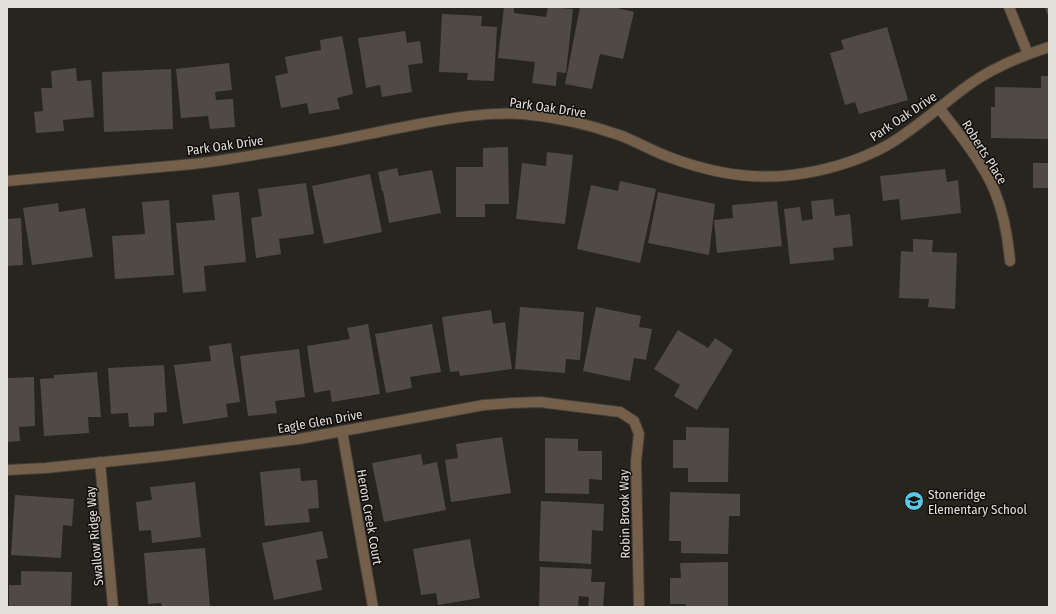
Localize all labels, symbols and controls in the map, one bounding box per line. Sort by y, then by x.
street label: Park Oak Drive [867,89,939,144]
street label: Park Oak Drive [509,95,587,120]
street label: Roberts Place [959,118,1010,187]
street label: Park Oak Drive [186,133,264,158]
street label: Eagle Glen Drive [277,407,364,436]
street label: Heron Creek Court [354,468,385,567]
street label: Robin Brook Way [616,469,633,559]
street label: Swallow Ridge Way [83,485,106,587]
place label: Stoneridge Elementary School [928,487,1028,517]
school or university icon: Stoneridge Elementary School [903,490,925,512]

